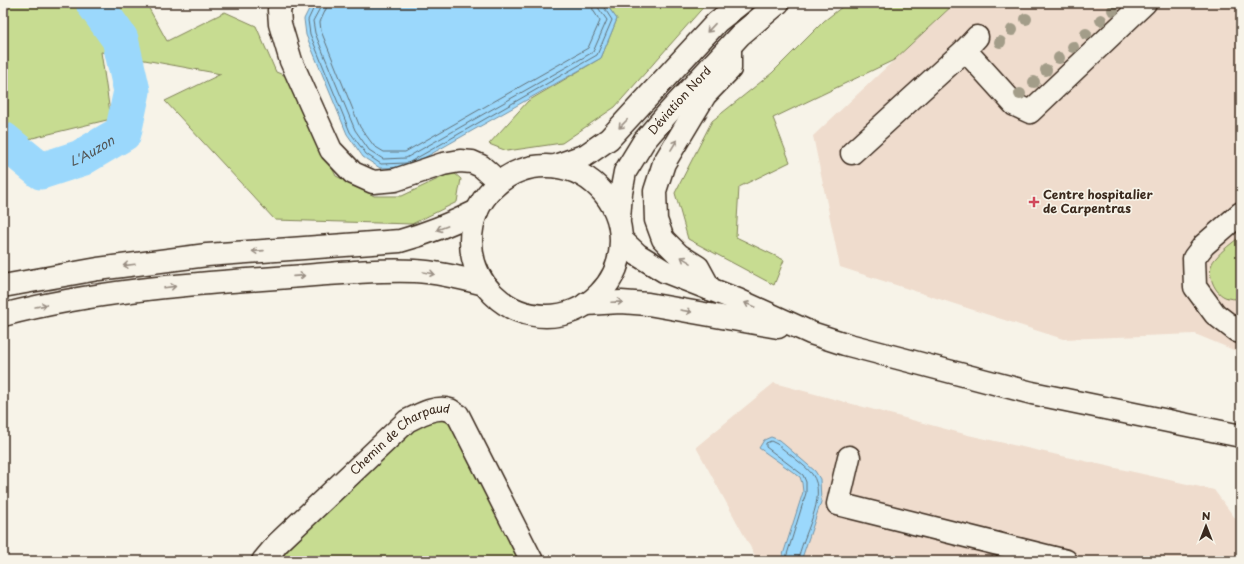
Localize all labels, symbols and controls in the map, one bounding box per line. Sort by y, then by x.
one-way arrow [707,23,716,33]
street label: Déviation Nord [643,62,715,138]
one-way arrow [618,119,628,129]
water label: L'Auzon [67,130,119,170]
one-way arrow [671,139,679,151]
place label: Centre hospitalier de Carpentras [1043,185,1153,217]
marker: Centre hospitalier de Carpentras [1028,196,1040,208]
one-way arrow [436,224,448,232]
one-way arrow [252,248,265,255]
one-way arrow [680,255,692,263]
one-way arrow [123,261,136,269]
one-way arrow [422,269,435,277]
one-way arrow [292,273,305,280]
one-way arrow [163,283,176,291]
one-way arrow [610,298,623,306]
one-way arrow [744,301,756,308]
one-way arrow [34,302,47,310]
one-way arrow [680,307,693,315]
street label: Chemin de Charpaud [345,398,452,479]
north arrow [1186,506,1226,546]
text: N [1202,507,1211,524]

